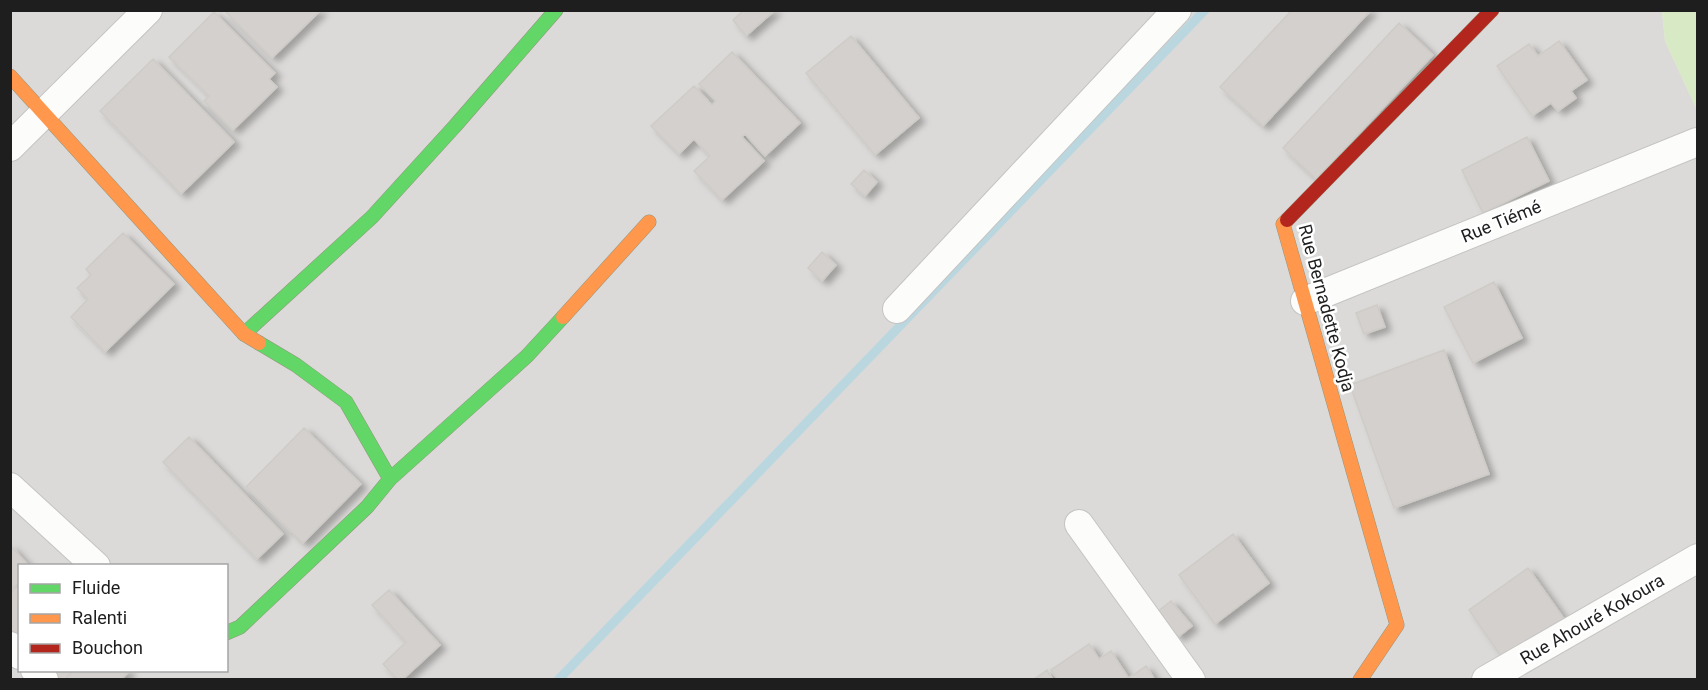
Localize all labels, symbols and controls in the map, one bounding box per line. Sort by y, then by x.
street label: Rue Tiémé [1458,195,1544,247]
street label: Rue Bernadette Kodja [1295,222,1359,394]
legend [18,564,228,672]
street label: Rue Ahouré Kokoura [1516,569,1668,669]
text: Fluide [72,577,120,598]
text: Ralenti [72,607,127,628]
text: Bouchon [72,637,143,658]

